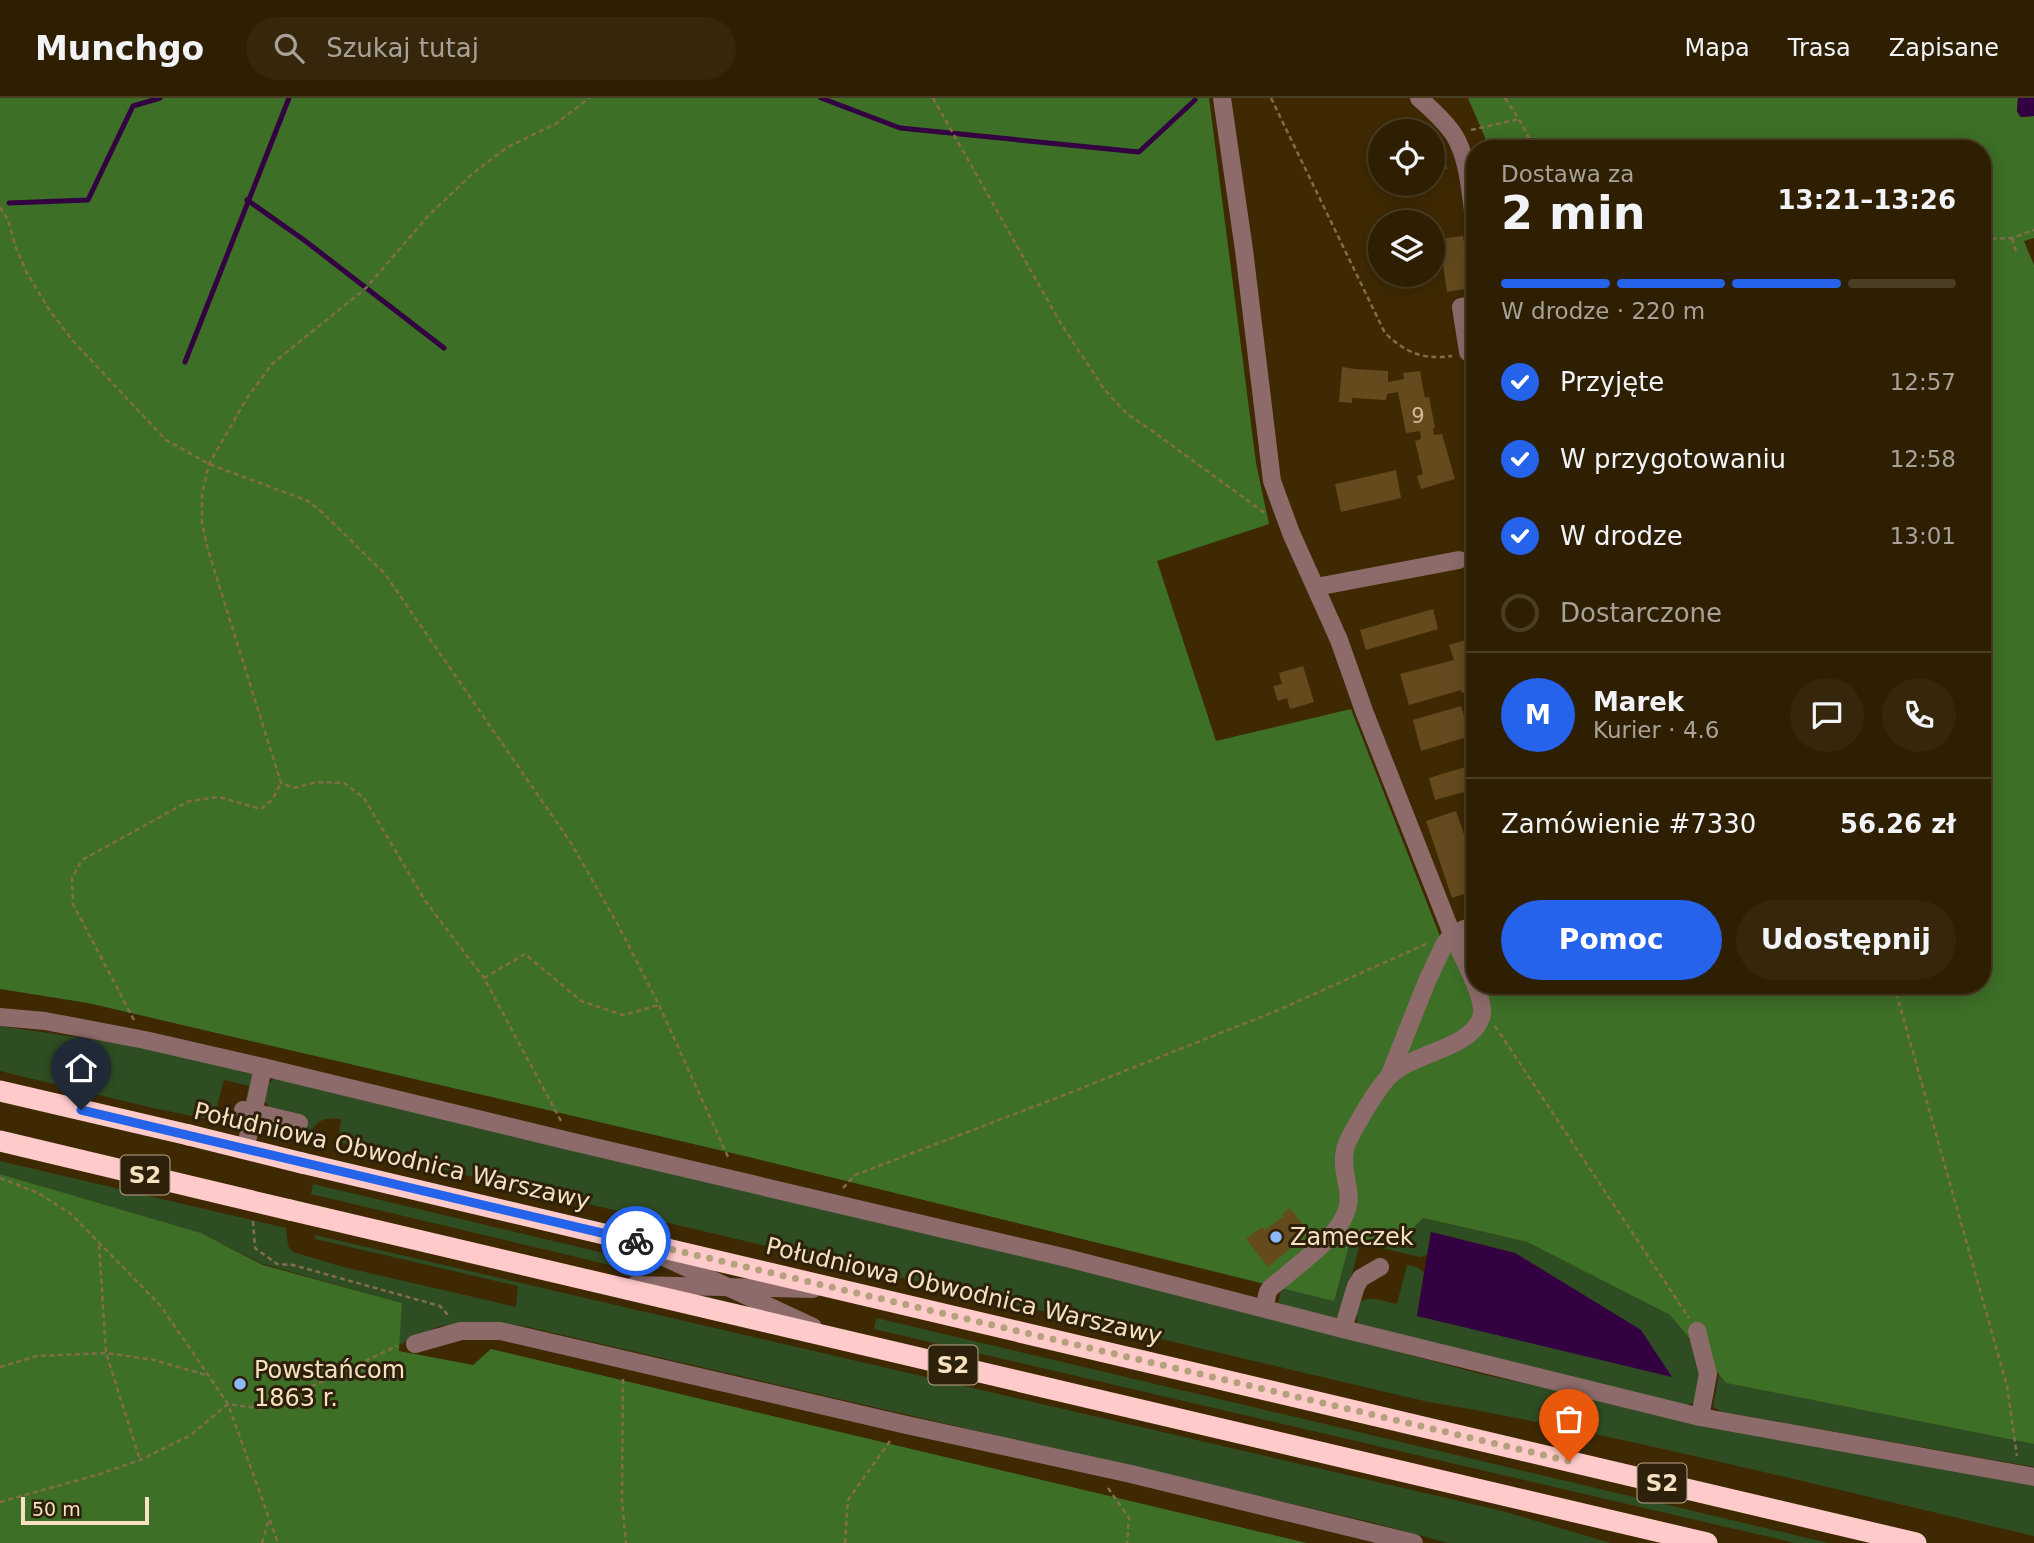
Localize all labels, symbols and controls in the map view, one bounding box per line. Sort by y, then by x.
search box [246,17,736,80]
text: Munchgo [35,29,204,68]
icon: search [270,29,308,67]
text: Szukaj tutaj [326,33,479,63]
text: Mapa [1684,34,1750,62]
text: Trasa [1788,34,1851,62]
text: Zapisane [1889,34,1999,62]
map controls [1368,119,1445,287]
button: locate [1368,119,1445,196]
text: Dostawa za [1501,161,1634,187]
text: 13:21–13:26 [1777,185,1956,215]
text: 2 min [1501,186,1645,240]
button: layers [1368,210,1445,287]
text: W drodze · 220 m [1501,298,1705,324]
icon: check [1501,363,1539,401]
text: Przyjęte [1560,367,1664,397]
text: 12:57 [1890,369,1956,395]
house number: 9 [1411,404,1425,428]
icon: check [1501,440,1539,478]
text: W przygotowaniu [1560,444,1786,474]
text: 12:58 [1890,446,1956,472]
icon: check [1501,517,1539,555]
text: W drodze [1560,521,1683,551]
text: 13:01 [1890,523,1956,549]
text: Dostarczone [1560,598,1722,628]
button: chat [1790,678,1864,752]
button: phone [1882,678,1956,752]
text: Marek [1593,687,1684,717]
text: M [1525,700,1551,730]
text: Kurier · 4.6 [1593,717,1719,743]
text: Zamówienie #7330 [1501,809,1756,839]
text: 56.26 zł [1840,809,1956,839]
button: Pomoc [1501,900,1722,980]
button: Udostępnij [1736,900,1956,980]
pin [51,1038,111,1110]
icon: home [62,1049,100,1087]
street label: Południowa Obwodnica Warszawy [191,1097,593,1215]
road number: S2 [120,1156,170,1194]
courier [601,1206,671,1276]
icon: bike [617,1222,655,1260]
place label: Zameczek [1290,1223,1414,1251]
marker: Zameczek [1268,1229,1284,1245]
street label: Południowa Obwodnica Warszawy [763,1232,1165,1350]
road number: S2 [928,1346,978,1384]
place label: Powstańcom 1863 r. [254,1356,405,1412]
marker: Powstańcom 1863 r. [232,1376,248,1392]
pin [1539,1389,1599,1461]
icon: bag [1550,1400,1588,1438]
road number: S2 [1638,1464,1686,1502]
scale bar [21,1494,149,1526]
text: 50 m [32,1498,81,1520]

